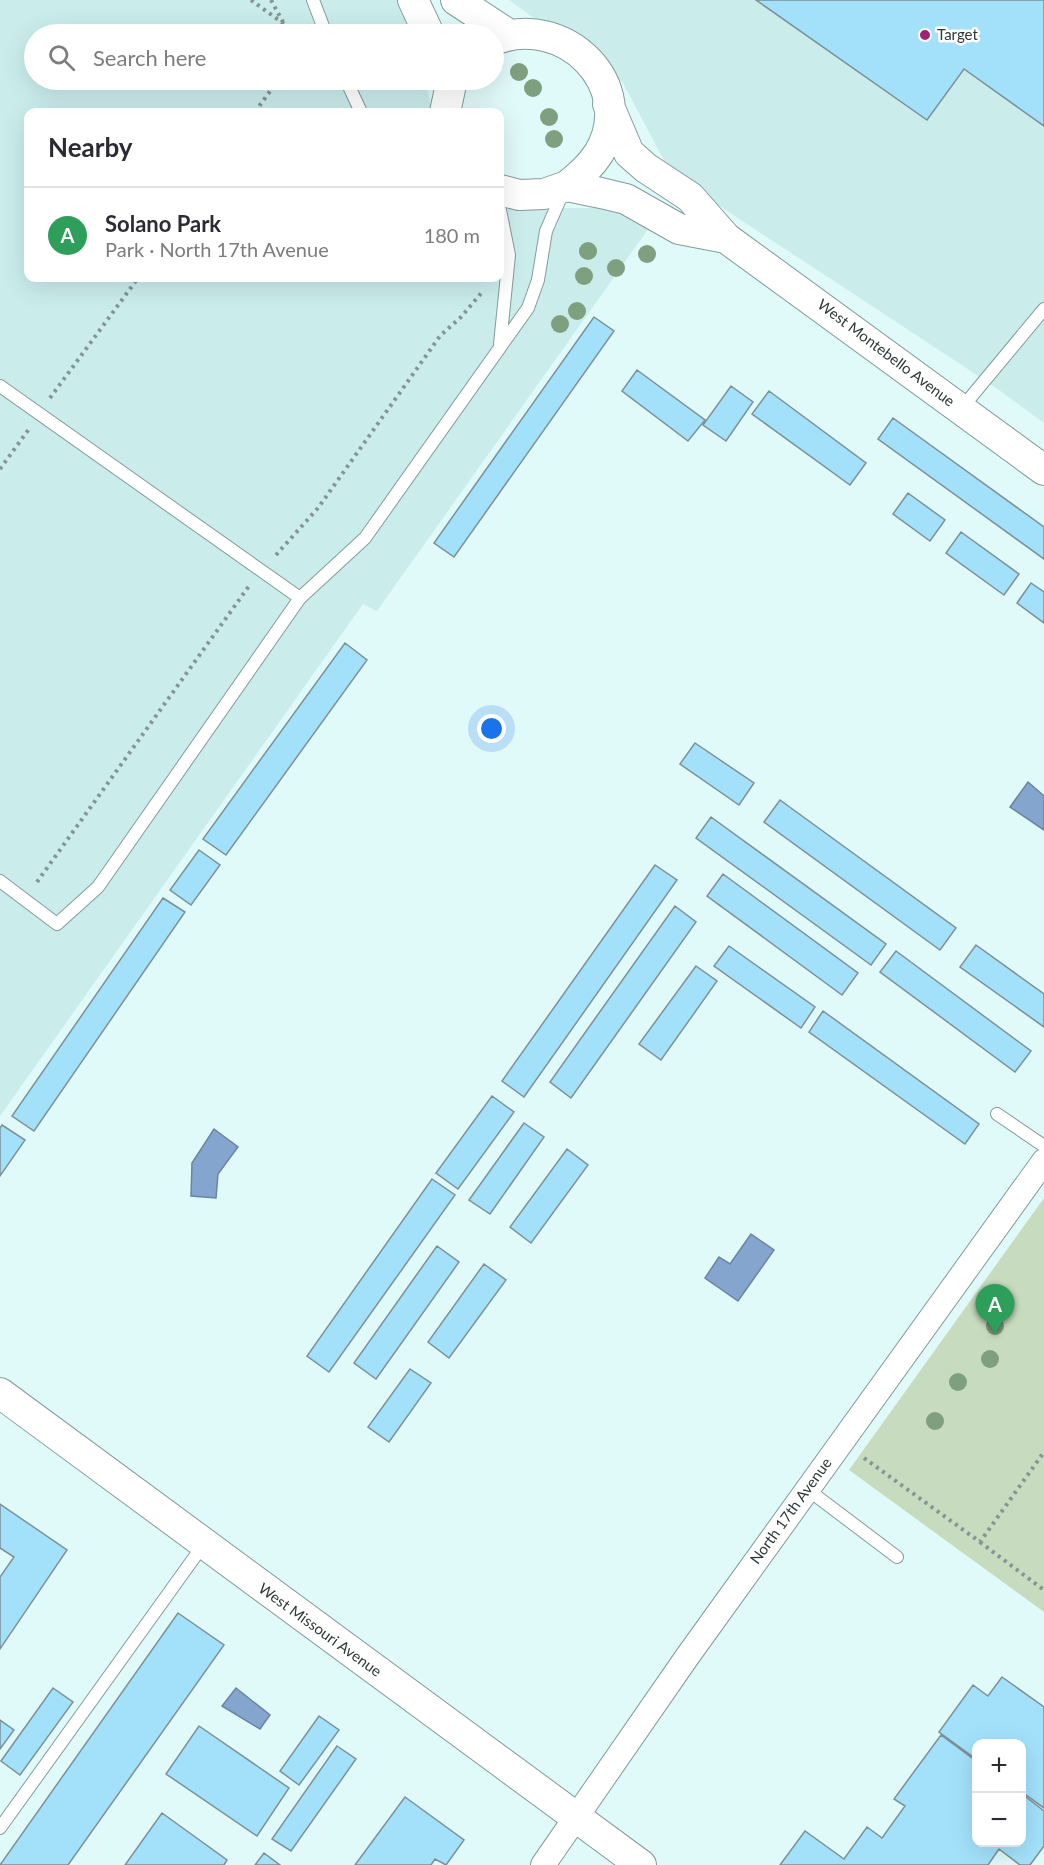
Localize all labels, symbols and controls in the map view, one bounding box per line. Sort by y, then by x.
search box [24,24,504,90]
place label: Target [937,25,978,43]
marker: Target [918,28,932,42]
icon: search [45,41,78,74]
text: Search here [93,44,206,71]
text: Nearby [48,131,133,163]
text: Solano Park [105,210,221,237]
text: A [61,223,74,247]
text: 180 m [424,223,480,247]
text: Park · North 17th Avenue [105,237,329,261]
street label: West Montebello Avenue [815,295,959,410]
your location [477,714,506,743]
pin: A [976,1284,1014,1334]
street label: North 17th Avenue [746,1454,835,1567]
street label: West Missouri Avenue [256,1579,386,1680]
map controls [972,1739,1026,1847]
button: + [972,1739,1026,1793]
button: − [972,1793,1026,1847]

